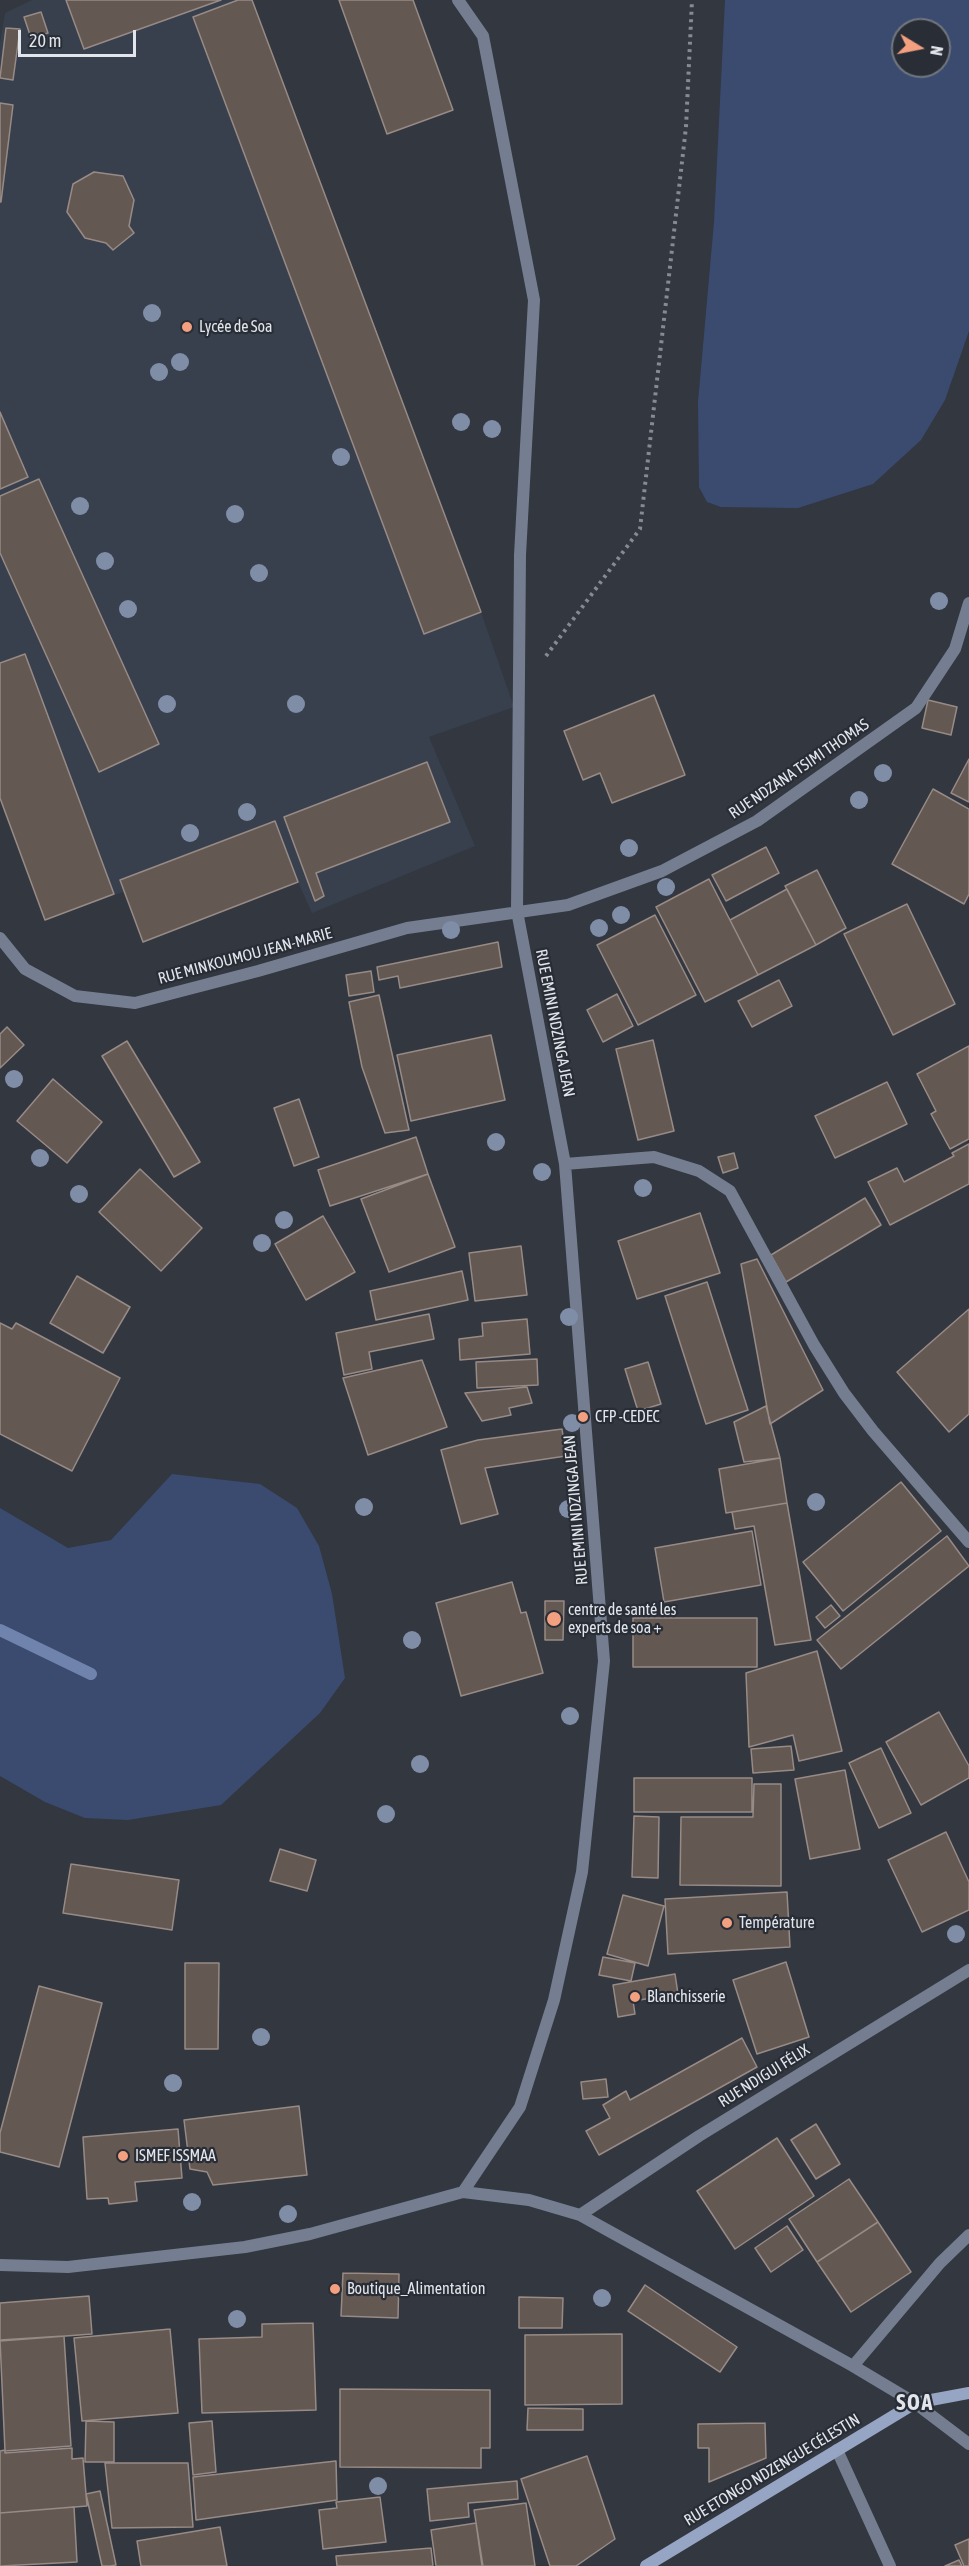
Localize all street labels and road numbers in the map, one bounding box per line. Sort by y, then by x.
street label: RUE NDZANA TSIMI THOMAS [725,715,873,823]
street label: RUE MINKOUMOU JEAN-MARIE [156,924,334,988]
street label: RUE EMINI NDZINGA JEAN [531,947,579,1099]
street label: RUE EMINI NDZINGA JEAN [560,1434,592,1586]
street label: RUE NDIGUI FÉLIX [715,2040,813,2112]
street label: RUE ETONGO NDZENGUE CÉLESTIN [681,2410,863,2530]

